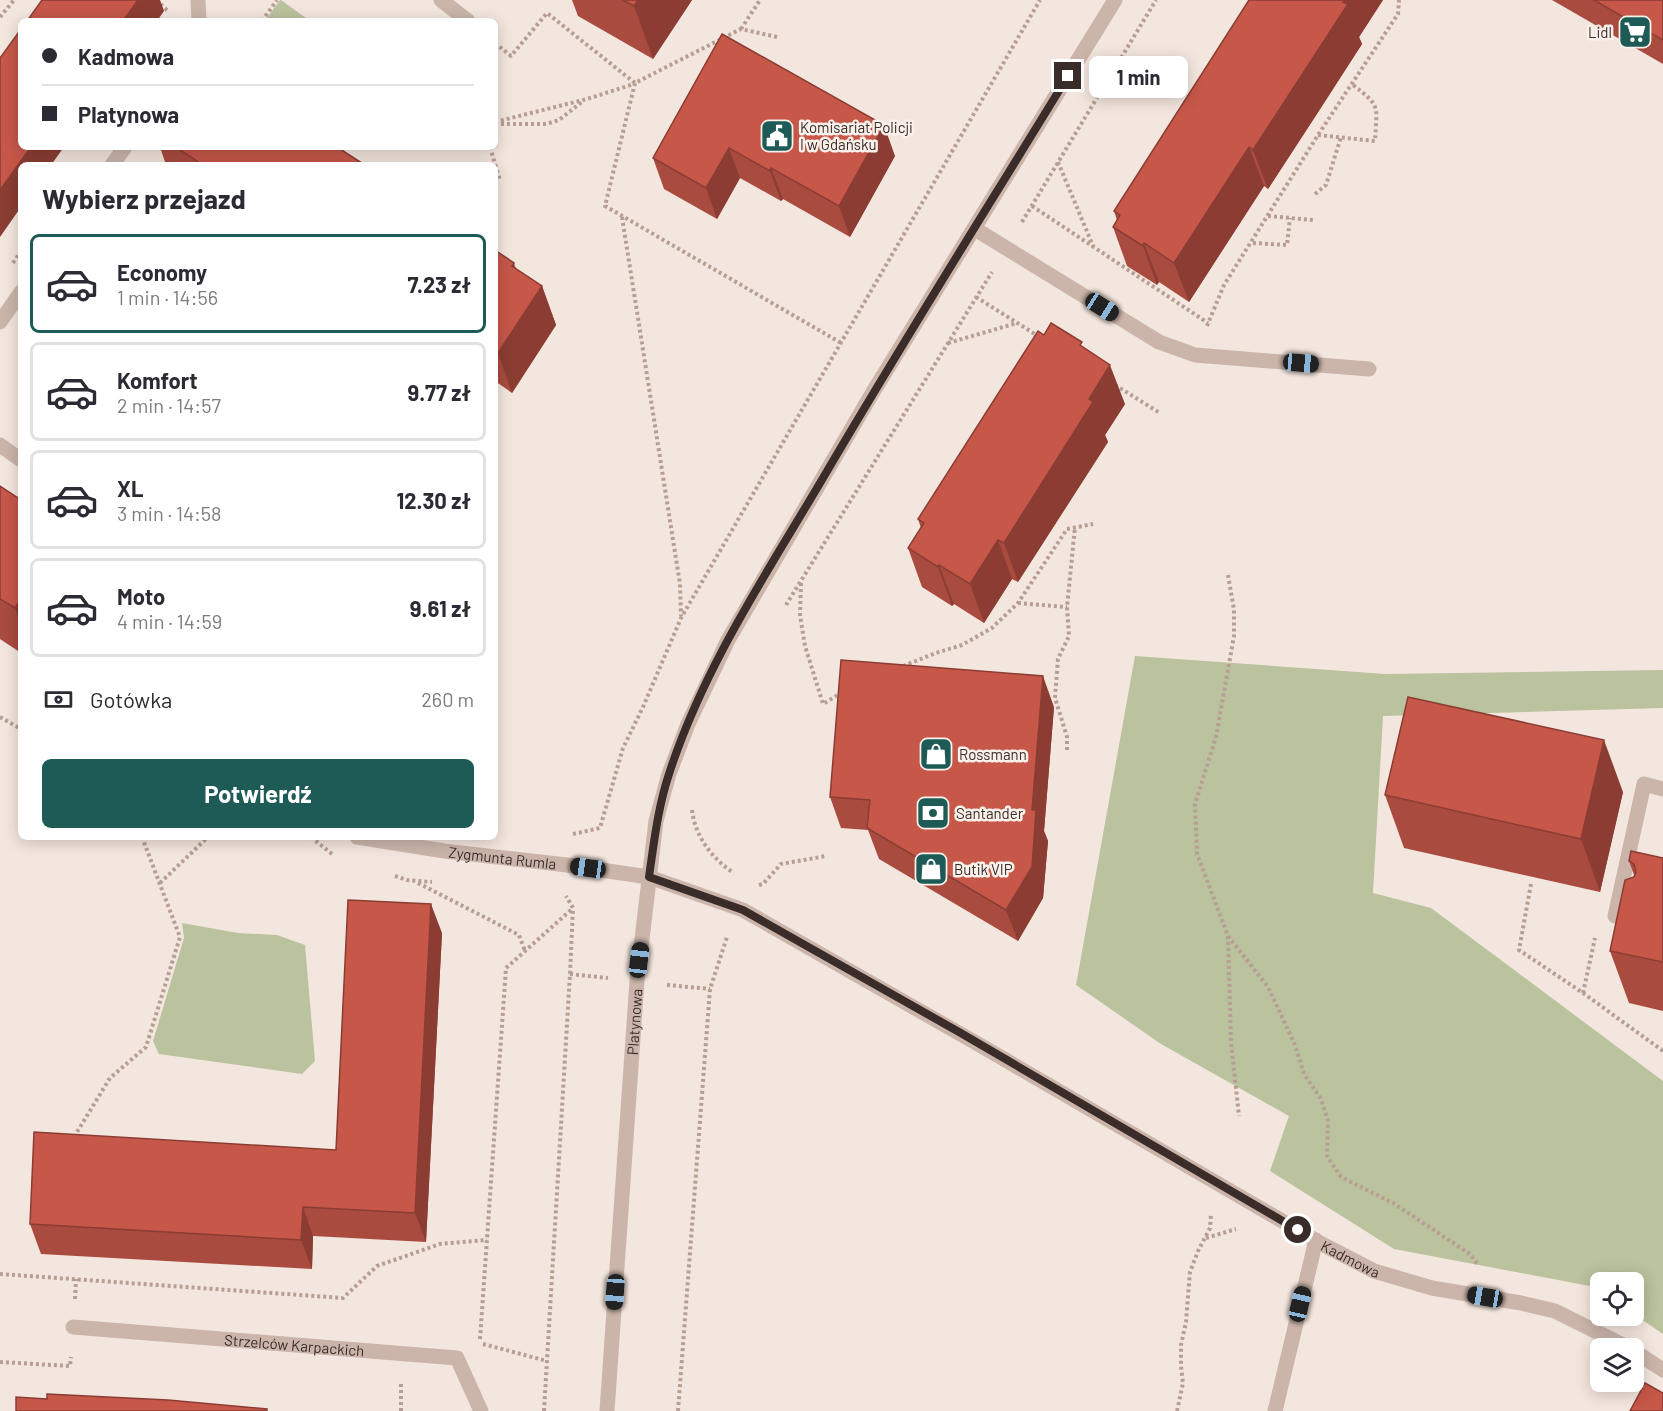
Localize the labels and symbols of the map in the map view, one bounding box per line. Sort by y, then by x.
supermarket icon: Lidl [1617,14,1653,50]
place label: Lidl [1588,23,1612,41]
callout: 1 min [1089,55,1188,97]
route end [1054,62,1081,89]
public building icon: Komisariat Policji I w Gdańsku [759,118,795,154]
place label: Komisariat Policji I w Gdańsku [800,118,913,153]
car [1082,290,1122,324]
car [1282,352,1320,374]
shop icon: Rossmann [918,736,954,772]
place label: Rossmann [959,745,1027,763]
bank icon: Santander [915,795,951,831]
place label: Santander [956,804,1024,822]
street label: Zygmunta Rumla [448,843,557,873]
shop icon: Butik VIP [913,851,949,887]
car [569,857,607,879]
place label: Butik VIP [954,860,1013,878]
car [628,941,650,979]
street label: Platynowa [623,988,645,1056]
route start [1284,1216,1311,1243]
street label: Kadmowa [1318,1236,1382,1281]
car [605,1273,625,1311]
car [1287,1284,1313,1324]
car [1466,1285,1504,1309]
street label: Strzelców Karpackich [223,1330,365,1359]

